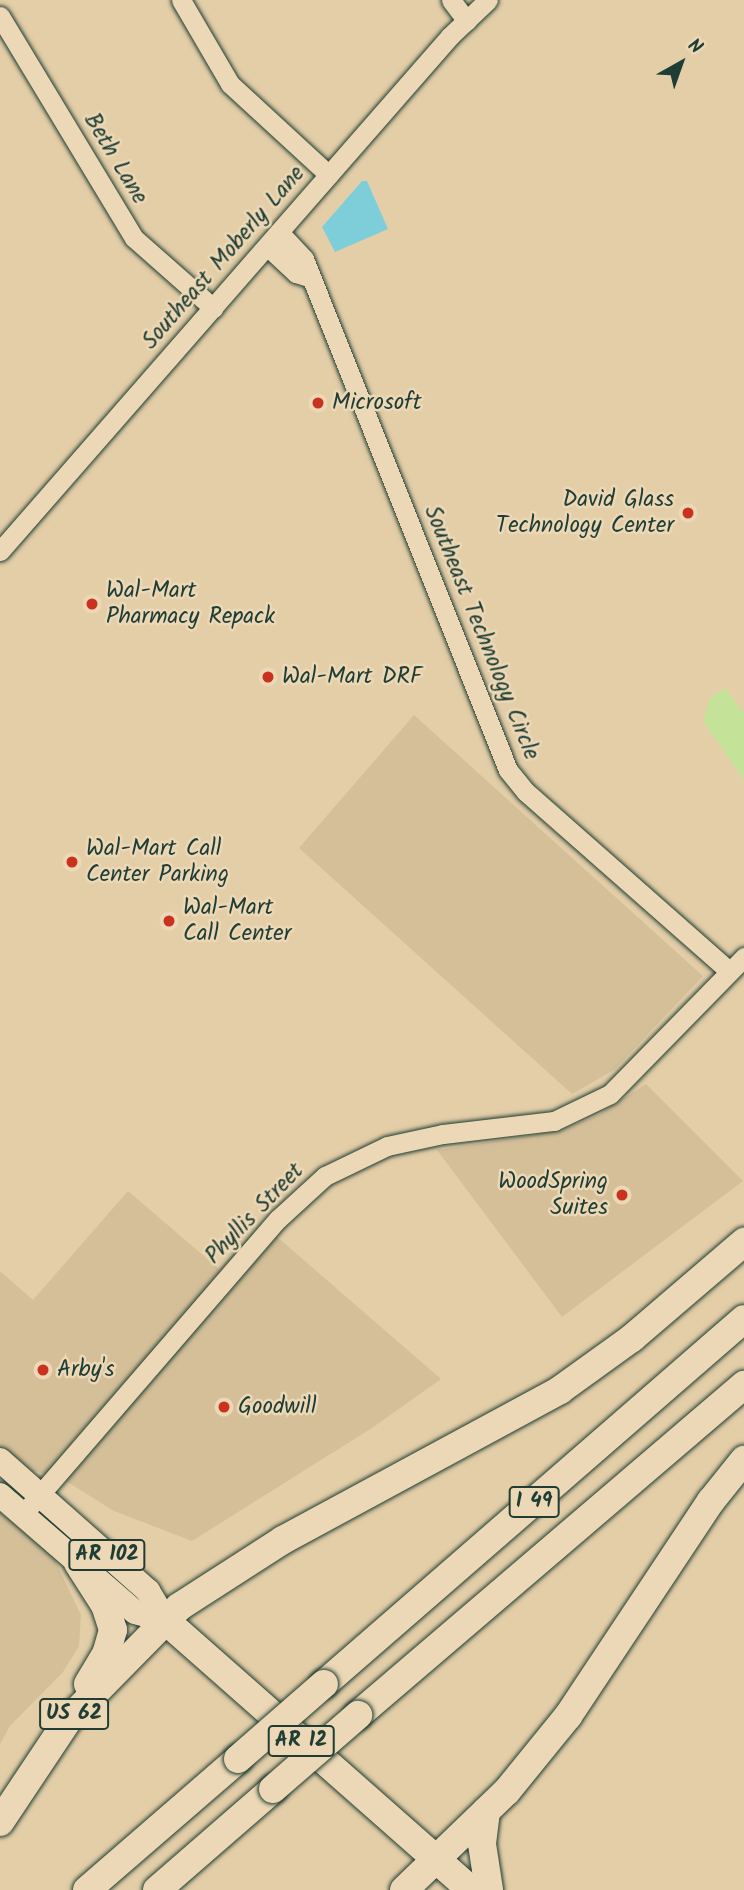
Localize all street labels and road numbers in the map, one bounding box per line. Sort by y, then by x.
street label: Beth Lane [77,108,153,210]
street label: Southeast Moberly Lane [137,161,311,355]
street label: Southeast Technology Circle [417,502,545,764]
street label: Phyllis Street [200,1158,310,1270]
road number: I 49 [508,1484,560,1520]
road number: AR 102 [67,1538,147,1572]
road number: US 62 [39,1696,109,1732]
road number: AR 12 [266,1724,336,1758]

